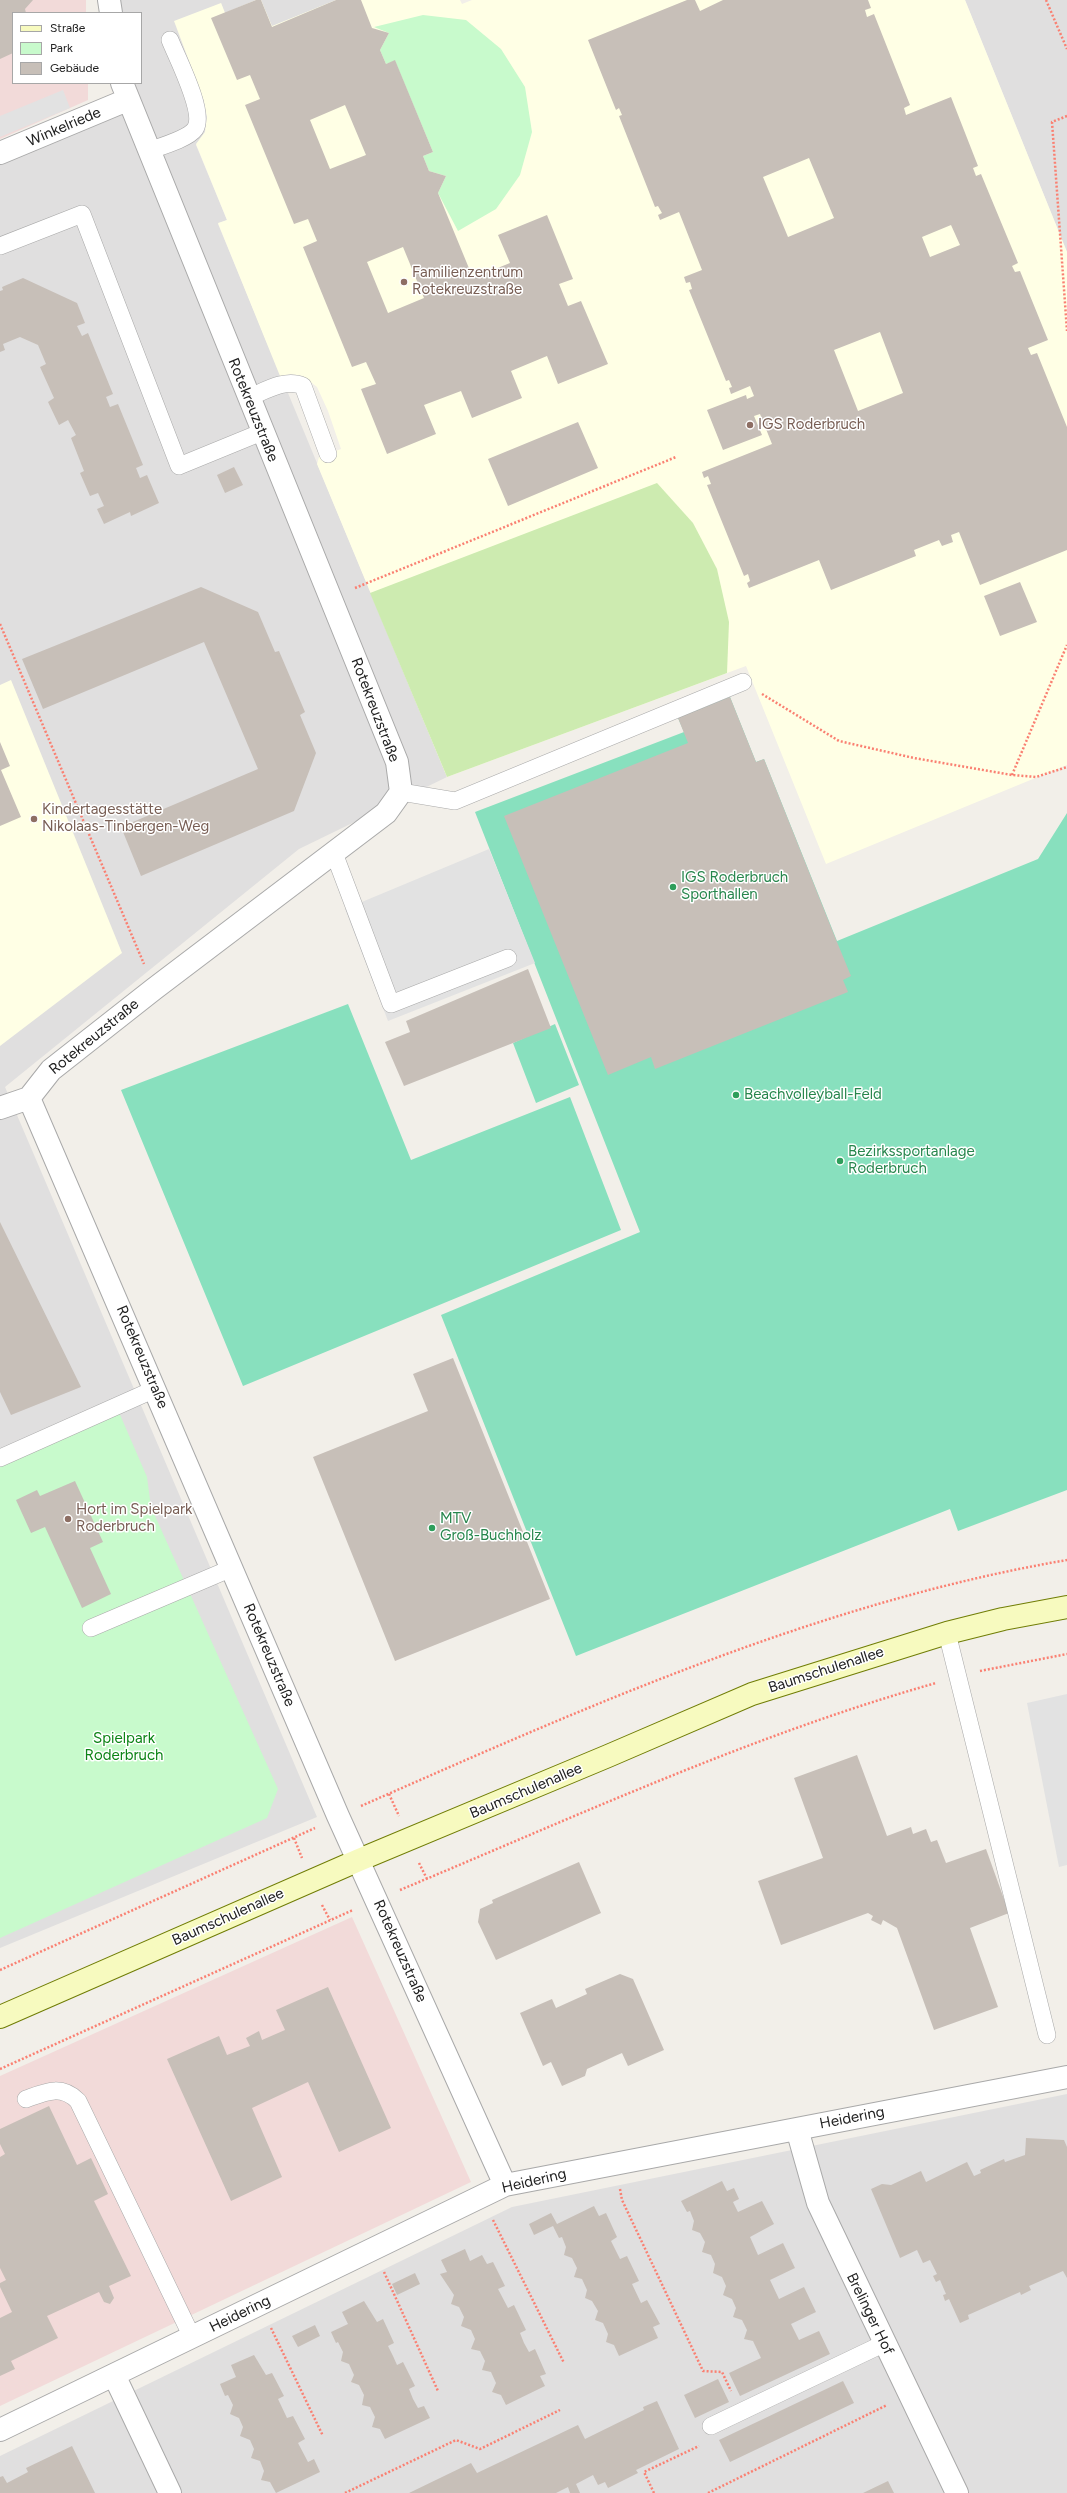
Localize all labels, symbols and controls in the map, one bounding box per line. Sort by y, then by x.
legend [12,12,142,84]
text: Straße [50,21,85,35]
text: Park [50,41,73,55]
text: Gebäude [50,61,99,75]
street label: Winkelriede [24,103,104,151]
place label: Familienzentrum Rotekreuzstraße [412,264,523,299]
marker: Familienzentrum Rotekreuzstraße [399,277,409,287]
street label: Rotekreuzstraße [224,356,282,464]
place label: IGS Roderbruch [758,416,865,434]
marker: IGS Roderbruch [745,420,755,430]
street label: Rotekreuzstraße [347,655,403,765]
place label: Kindertagesstätte Nikolaas-Tinbergen-Weg [42,801,209,836]
marker: Kindertagesstätte Nikolaas-Tinbergen-Weg [29,814,39,824]
place label: IGS Roderbruch Sporthallen [681,869,788,904]
marker: IGS Roderbruch Sporthallen [668,882,678,892]
street label: Rotekreuzstraße [46,995,142,1079]
place label: Beachvolleyball-Feld [744,1086,882,1104]
marker: Beachvolleyball-Feld [731,1090,741,1100]
place label: Bezirkssportanlage Roderbruch [848,1143,975,1178]
marker: Bezirkssportanlage Roderbruch [835,1156,845,1166]
street label: Rotekreuzstraße [112,1303,172,1411]
place label: Hort im Spielpark Roderbruch [76,1501,192,1536]
place label: MTV Groß-Buchholz [440,1510,542,1545]
marker: Hort im Spielpark Roderbruch [63,1514,73,1524]
marker: MTV Groß-Buchholz [427,1523,437,1533]
street label: Rotekreuzstraße [239,1601,299,1709]
street label: Baumschulenallee [766,1643,886,1697]
park label: Spielpark Roderbruch [85,1730,163,1765]
street label: Baumschulenallee [467,1759,585,1823]
street label: Baumschulenallee [169,1884,287,1950]
street label: Rotekreuzstraße [369,1897,431,2005]
street label: Heidering [818,2103,886,2133]
street label: Heidering [500,2165,568,2197]
street label: Brelinger Hof [842,2270,898,2358]
street label: Heidering [207,2292,273,2336]

